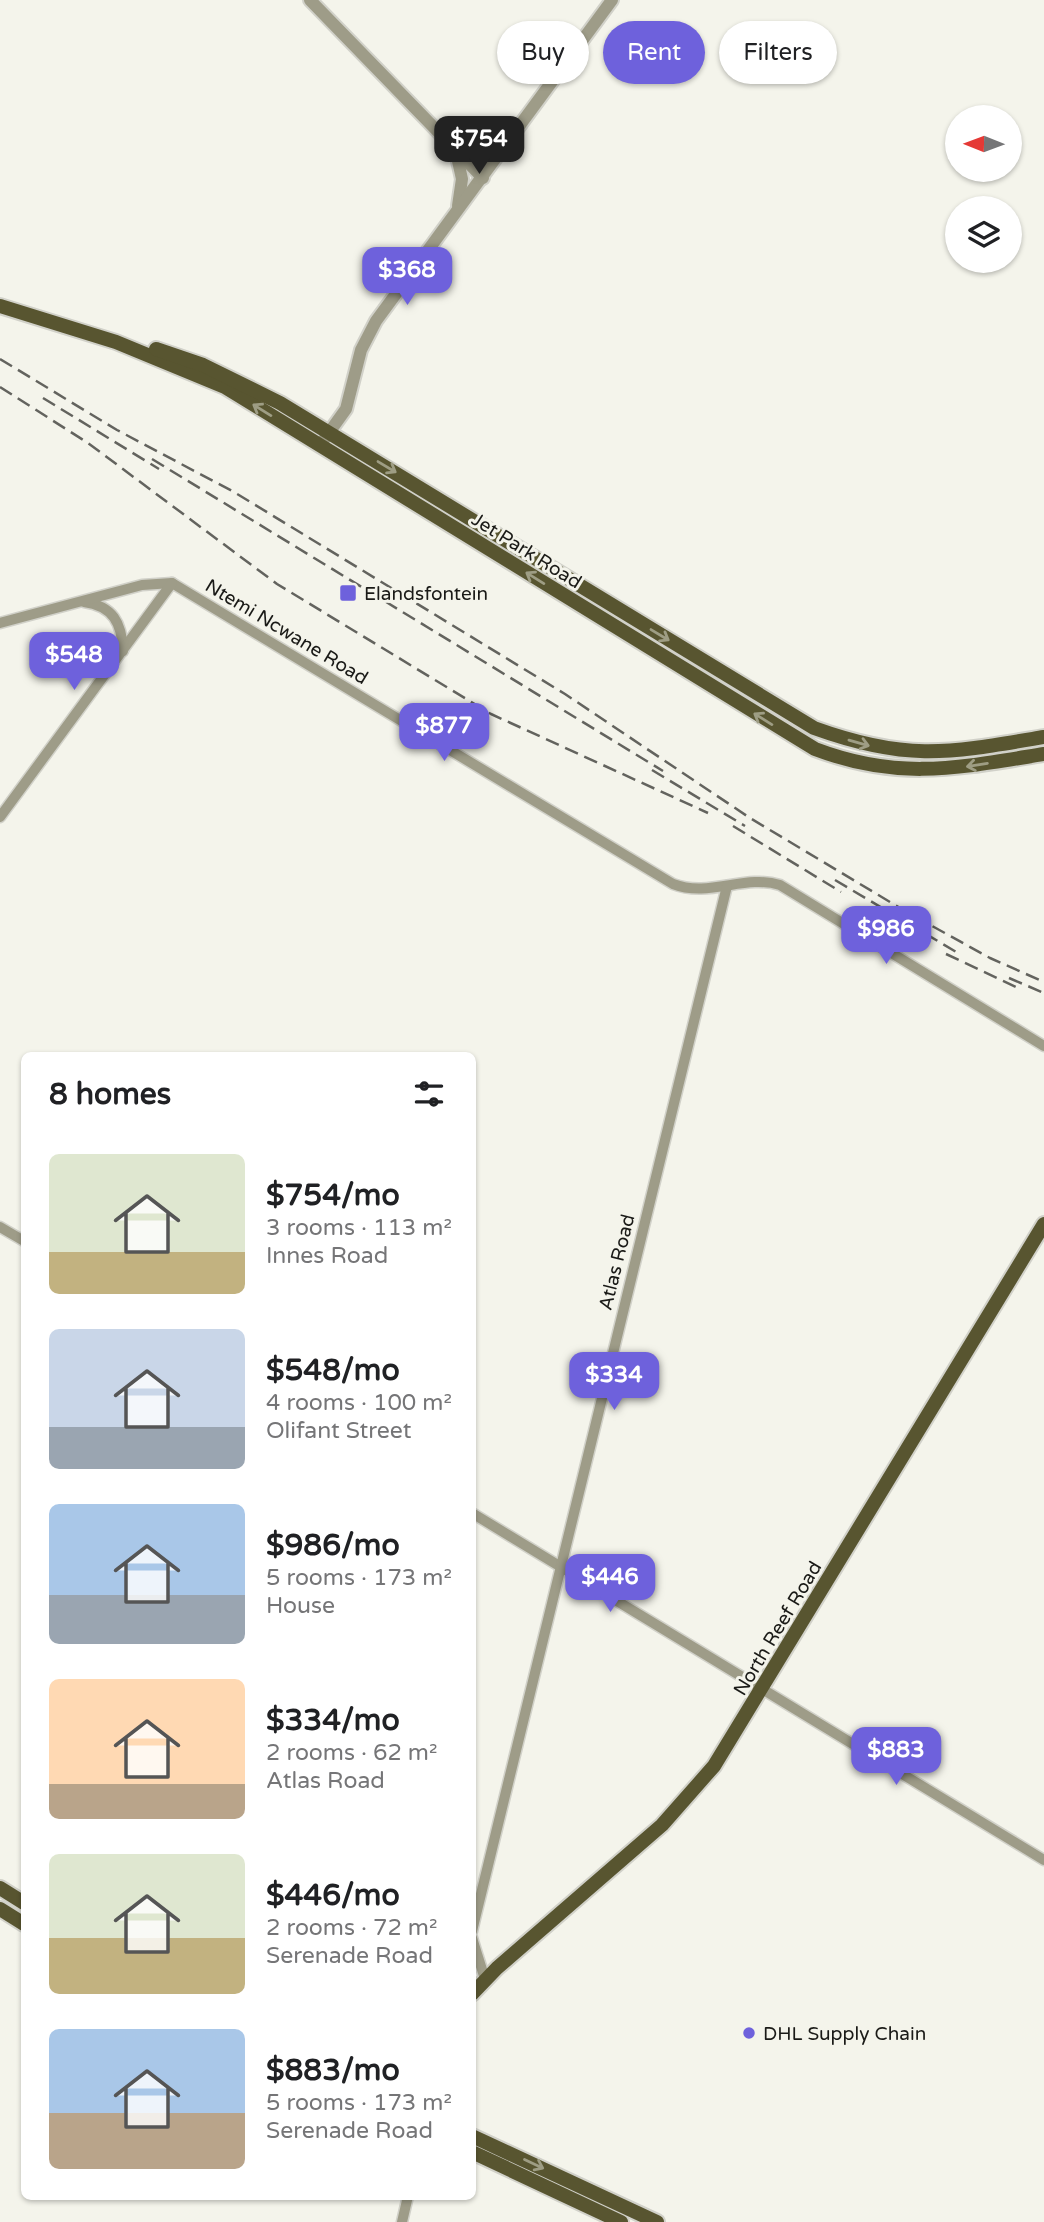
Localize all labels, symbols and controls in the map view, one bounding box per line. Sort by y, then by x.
chip: Buy [497,21,589,84]
chip: Rent [603,21,705,84]
chip: Filters [719,21,837,84]
north arrow [945,105,1022,182]
map controls [945,105,1022,273]
pin: $754 [438,116,520,176]
text: $754 [450,125,508,153]
button: layers [945,196,1022,273]
pin: $368 [366,247,448,307]
text: $368 [378,256,436,284]
one-way arrow [253,403,273,417]
one-way arrow [376,460,396,474]
street label: Jet Park Road [468,508,585,593]
one-way arrow [526,570,546,584]
street label: Ntemi Ncwane Road [201,575,372,689]
marker: Elandsfontein [338,583,358,603]
place label: Elandsfontein [364,583,488,605]
one-way arrow [649,628,669,642]
pin: $548 [33,632,115,692]
text: $548 [45,641,103,669]
pin: $877 [403,704,485,763]
text: $877 [415,712,473,740]
one-way arrow [754,712,774,726]
one-way arrow [848,737,870,750]
one-way arrow [966,759,989,772]
pin: $986 [845,906,927,966]
text: $986 [857,915,915,943]
icon: filters [410,1075,448,1113]
text: 8 homes [49,1076,171,1113]
text: $754/mo [266,1177,400,1214]
icon: home [105,1182,189,1266]
street label: Atlas Road [594,1212,640,1313]
text: 3 rooms · 113 m² [266,1214,452,1242]
text: Innes Road [266,1242,388,1270]
text: $548/mo [266,1352,400,1389]
pin: $334 [573,1352,655,1412]
icon: home [105,1357,189,1441]
text: $334 [585,1361,643,1389]
text: 4 rooms · 100 m² [266,1389,452,1417]
text: Olifant Street [266,1417,412,1445]
text: $986/mo [266,1527,400,1564]
icon: home [105,1532,189,1616]
pin: $446 [569,1554,651,1614]
street label: North Reef Road [729,1557,827,1700]
text: $446 [581,1563,639,1591]
text: 5 rooms · 173 m² [266,1564,452,1592]
text: House [266,1592,335,1620]
text: $334/mo [266,1702,400,1739]
icon: home [105,1707,189,1791]
pin: $883 [855,1728,937,1787]
text: $883 [867,1736,925,1764]
text: 2 rooms · 62 m² [266,1739,437,1767]
text: Atlas Road [266,1767,385,1795]
text: $446/mo [266,1877,400,1914]
icon: home [105,1882,189,1966]
text: 2 rooms · 72 m² [266,1914,437,1942]
text: Serenade Road [266,1942,433,1970]
place label: DHL Supply Chain [763,2023,926,2045]
marker: DHL Supply Chain [741,2025,757,2041]
text: $883/mo [266,2052,400,2089]
icon: home [105,2057,189,2141]
text: 5 rooms · 173 m² [266,2089,452,2117]
text: Serenade Road [266,2117,433,2145]
one-way arrow [524,2159,545,2172]

